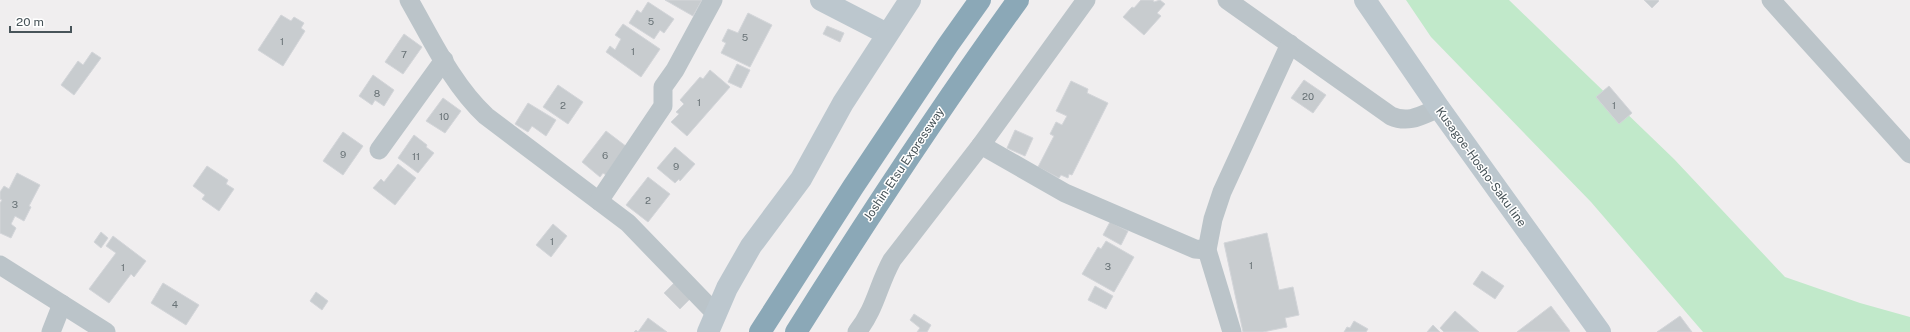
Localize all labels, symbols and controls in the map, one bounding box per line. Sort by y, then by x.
scale bar [10,8,71,34]
text: 20 m [16,15,44,29]
house number: 5 [648,15,654,27]
house number: 5 [742,31,748,43]
house number: 1 [280,35,284,47]
house number: 1 [631,45,635,57]
house number: 7 [401,48,407,60]
house number: 8 [374,87,380,99]
house number: 20 [1302,90,1314,102]
house number: 1 [697,96,701,108]
house number: 2 [560,99,566,111]
house number: 1 [1612,99,1616,111]
street label: Joshin-Etsu Expressway [861,104,947,223]
street label: Kusagoe-Hosho-Saku line [1433,104,1529,230]
house number: 10 [439,110,449,122]
house number: 9 [340,148,346,160]
house number: 6 [602,149,608,161]
house number: 11 [412,150,420,162]
house number: 9 [673,160,679,172]
house number: 2 [645,194,651,206]
house number: 3 [12,198,18,210]
house number: 1 [550,235,554,247]
house number: 1 [1249,259,1253,271]
house number: 3 [1105,260,1111,272]
house number: 1 [121,261,125,273]
house number: 4 [172,298,178,310]

